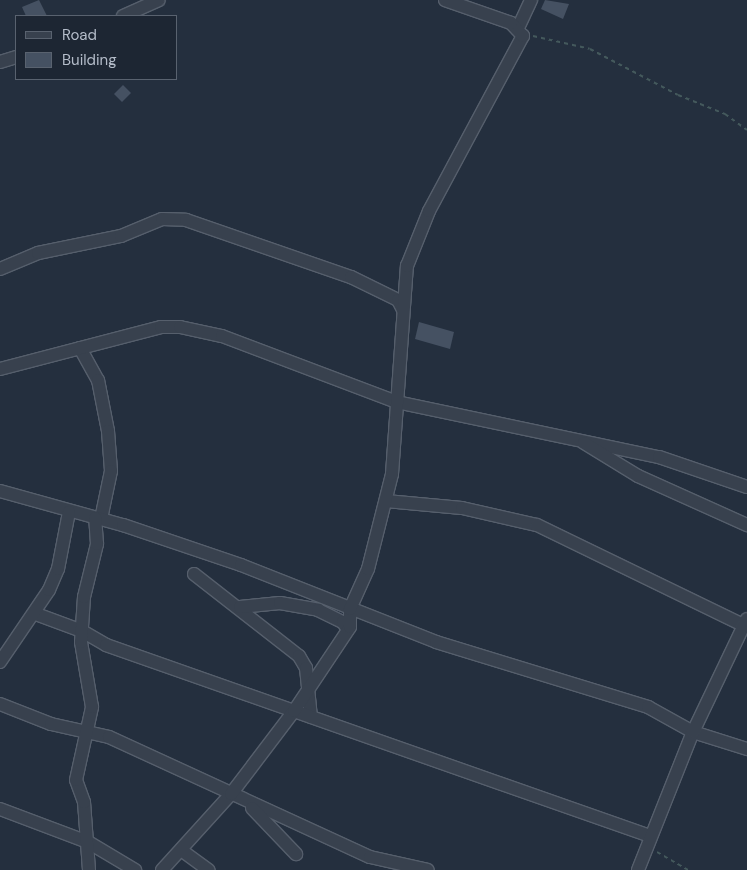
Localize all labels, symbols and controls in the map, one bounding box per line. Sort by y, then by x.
legend [15,15,178,80]
text: Road [62,25,97,45]
text: Building [62,50,117,70]

